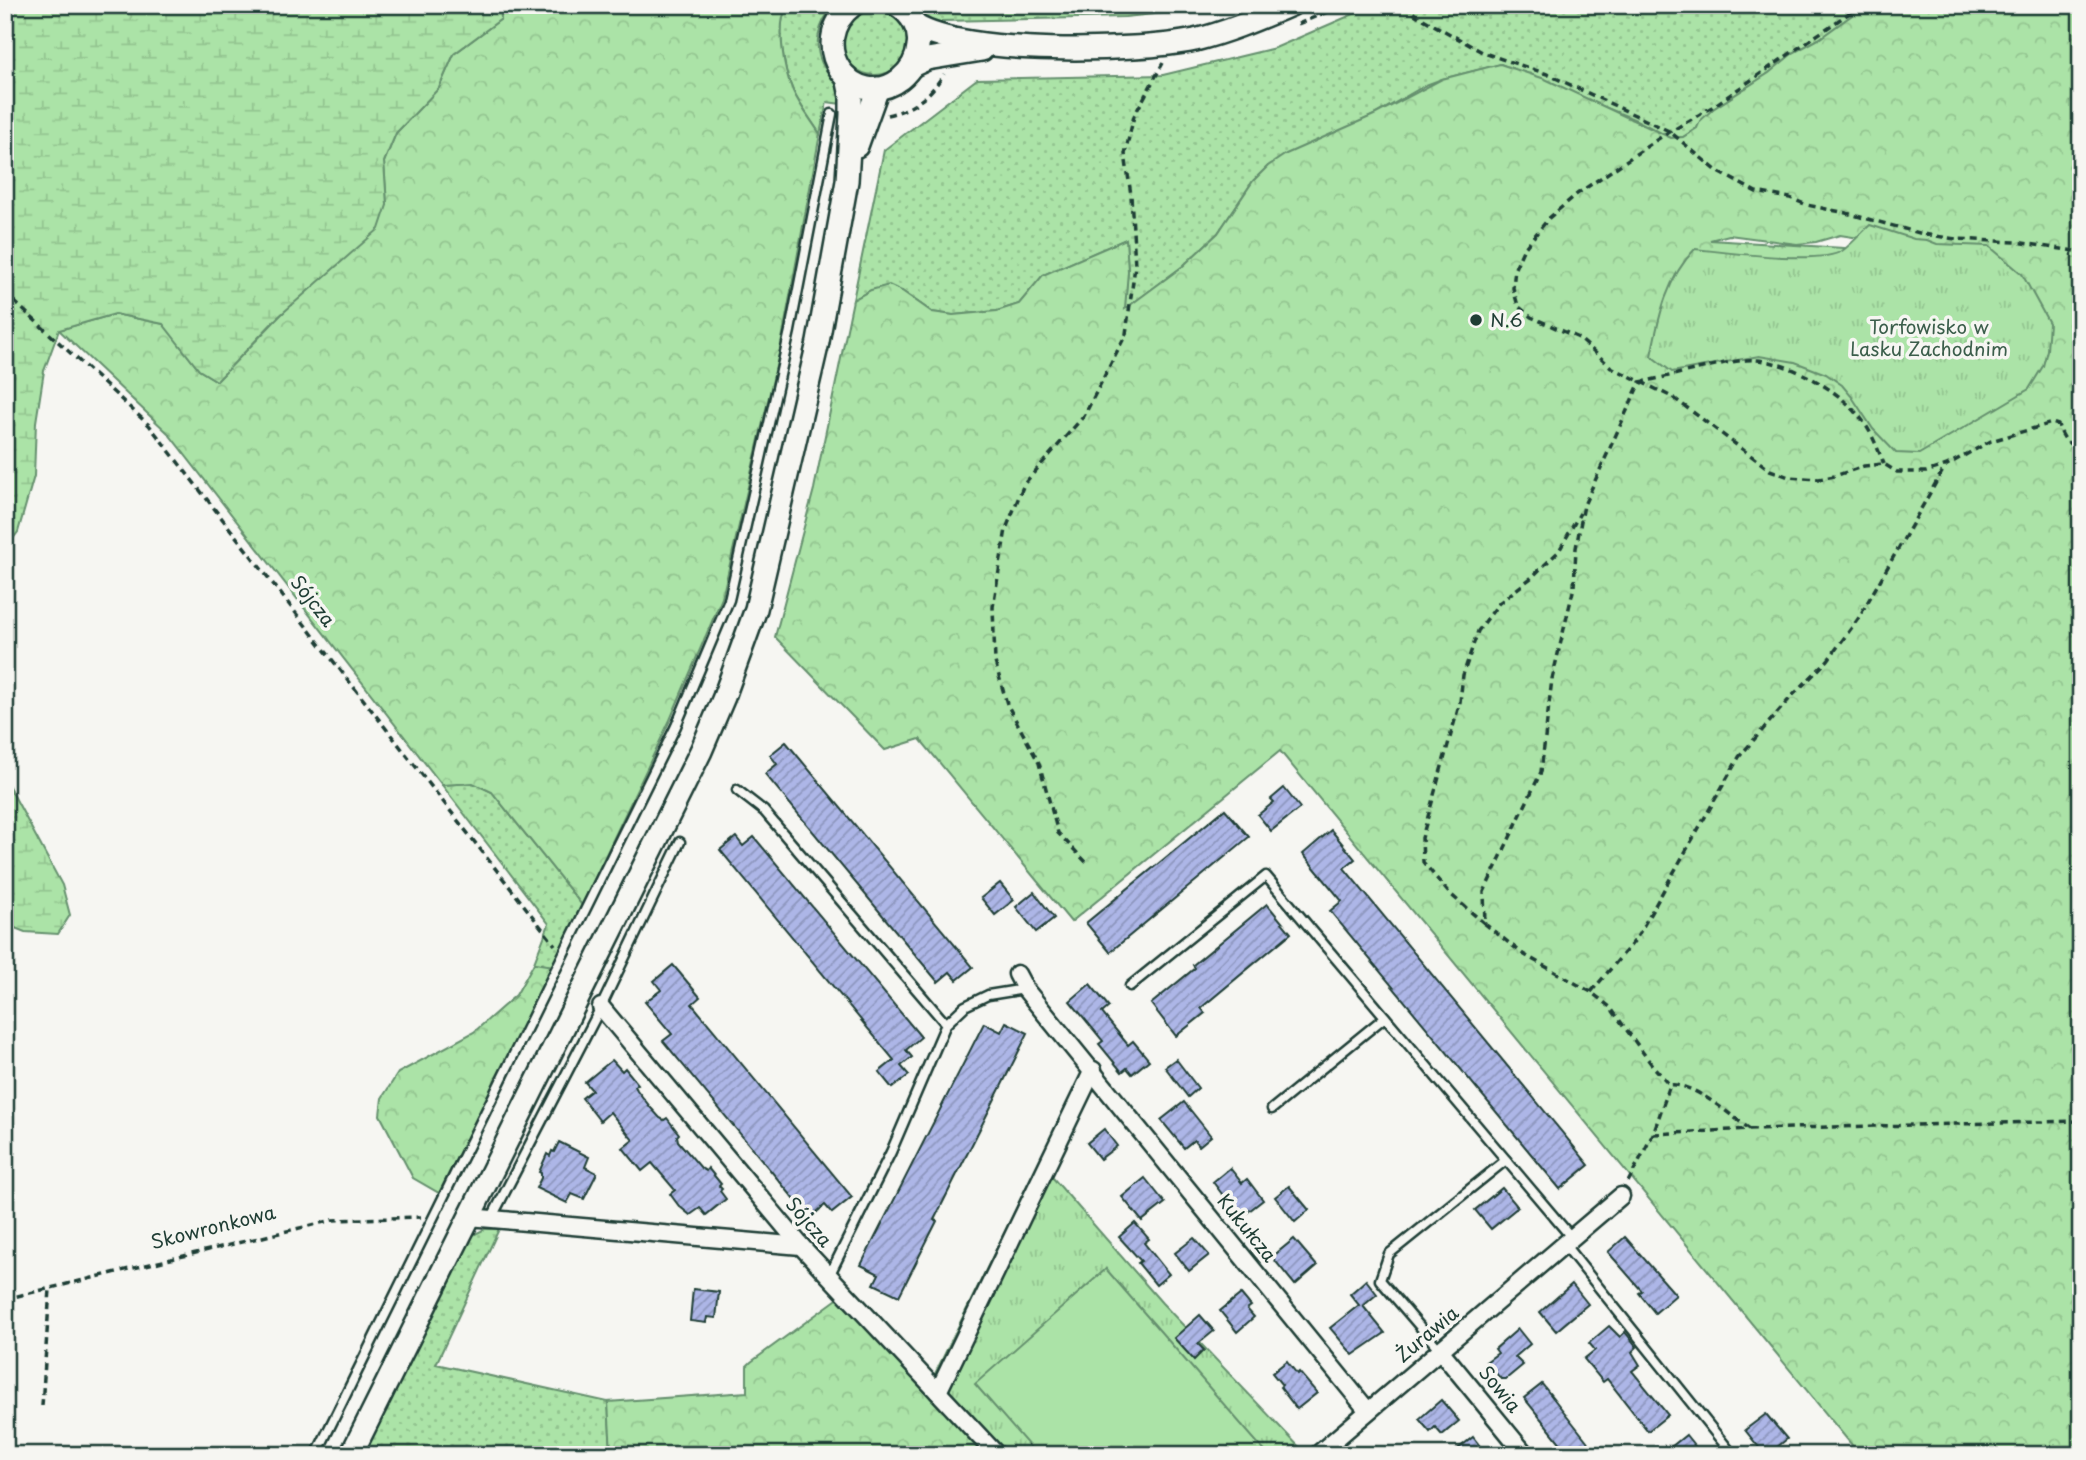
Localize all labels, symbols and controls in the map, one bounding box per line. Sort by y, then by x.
place label: N.6 [1490,305,1523,333]
marker: N.6 [1468,312,1484,328]
park label: Torfowisko w Lasku Zachodnim [1850,312,2008,362]
street label: Sójcza [285,569,343,632]
street label: Kukułcza [1212,1187,1284,1268]
street label: Sójcza [780,1190,840,1253]
street label: Skowronkowa [147,1197,278,1255]
street label: Żurawia [1389,1298,1464,1368]
street label: Sowia [1473,1359,1529,1418]

